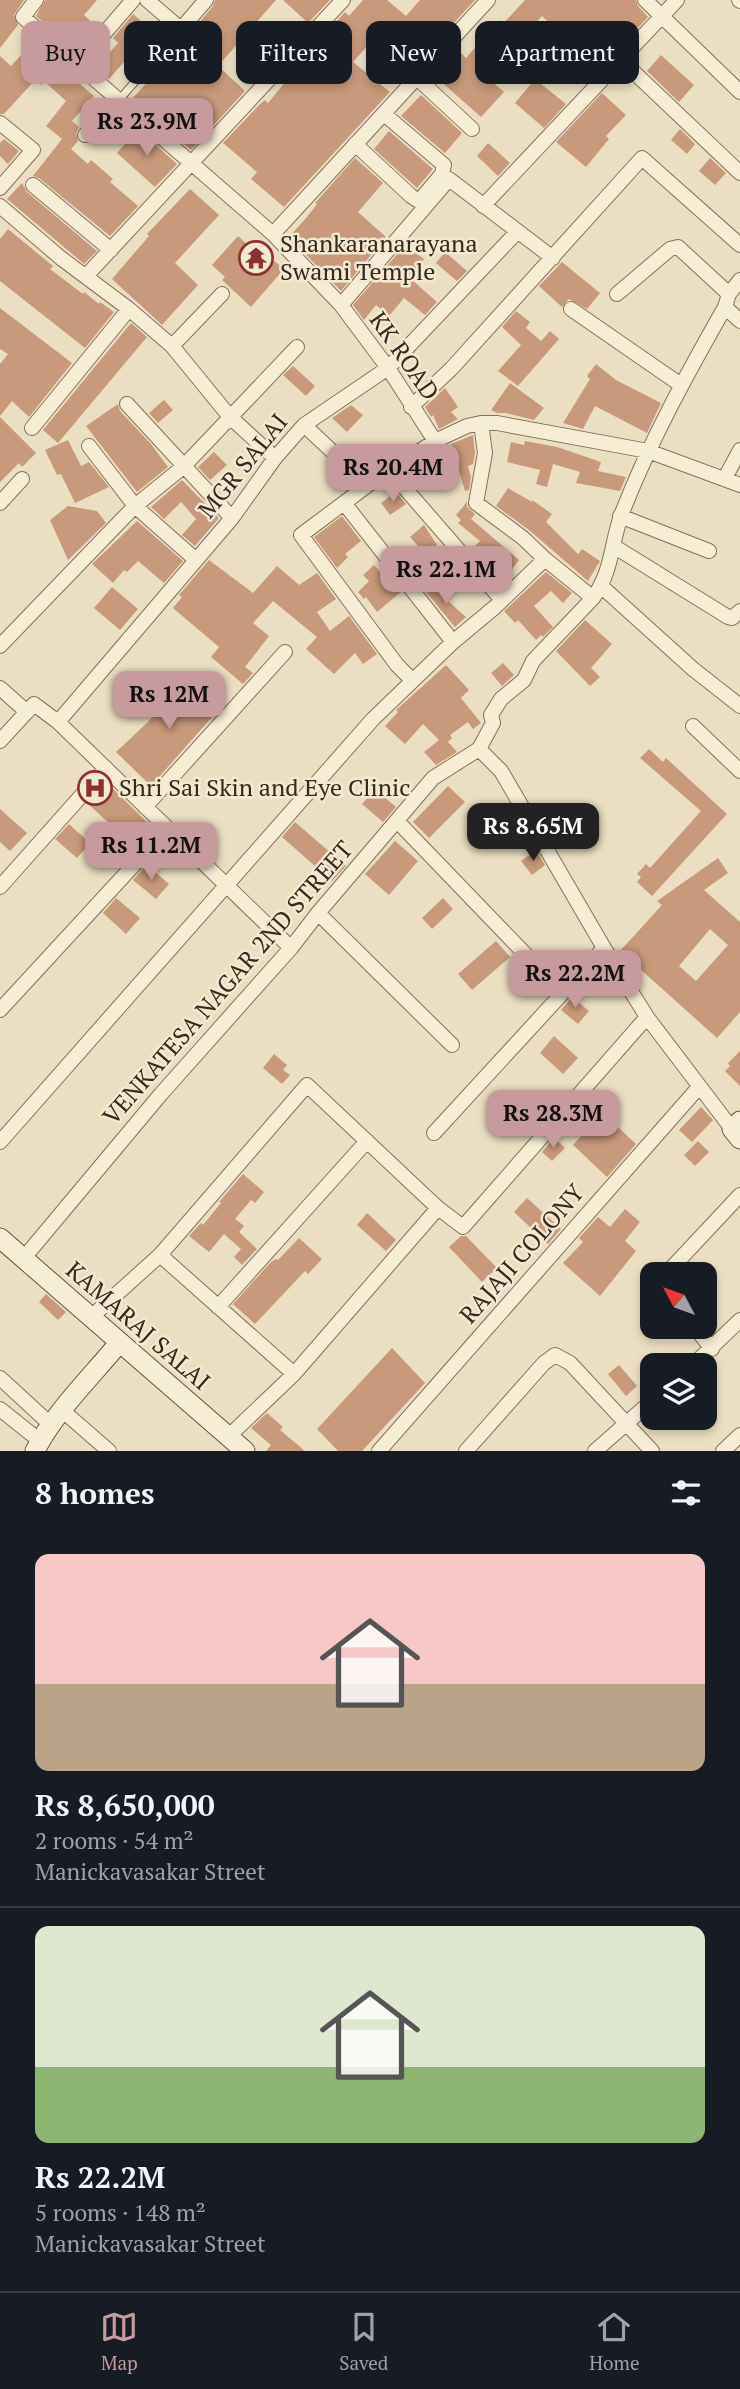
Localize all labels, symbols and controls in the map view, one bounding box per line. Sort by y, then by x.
chip: Buy [21,21,110,84]
chip: Rent [124,21,222,84]
chip: Filters [236,21,352,84]
chip: New [366,21,461,84]
chip: Apartment [475,21,639,84]
pin: Rs 23.9M [75,99,219,158]
text: Rs 23.9M [97,105,197,136]
place label: Shankaranarayana Swami Temple [280,227,478,287]
temple icon: Shankaranarayana Swami Temple [237,239,275,277]
street label: KK ROAD [363,305,447,406]
street label: MGR SALAI [190,406,294,524]
pin: Rs 20.4M [321,444,465,504]
text: Rs 20.4M [343,451,443,482]
pin: Rs 22.1M [374,546,518,606]
text: Rs 22.1M [396,553,496,584]
pin: Rs 12M [112,672,226,731]
text: Rs 12M [129,678,209,709]
hospital icon: Shri Sai Skin and Eye Clinic [76,769,114,807]
place label: Shri Sai Skin and Eye Clinic [119,771,410,803]
pin: Rs 8.65M [461,804,605,863]
text: Rs 8.65M [483,810,583,841]
pin: Rs 11.2M [79,822,223,882]
text: Rs 11.2M [101,829,201,860]
street label: VENKATESA NAGAR 2ND STREET [95,833,360,1131]
pin: Rs 22.2M [503,950,647,1010]
text: Rs 22.2M [525,957,625,988]
pin: Rs 28.3M [481,1090,625,1150]
text: Rs 28.3M [503,1097,603,1128]
street label: RAJAJI COLONY [452,1176,591,1330]
street label: KAMARAJ SALAI [60,1254,218,1397]
north arrow [640,1262,718,1339]
map controls [640,1262,717,1430]
button: layers [640,1353,717,1430]
text: 8 homes [35,1473,154,1513]
icon: filters [667,1474,705,1512]
icon: home [307,1600,433,1726]
text: Rs 8,650,000 [35,1785,215,1825]
text: 2 rooms · 54 m² [35,1825,194,1856]
text: Manickavasakar Street [35,1856,265,1887]
icon: home [307,1972,433,2098]
text: Rs 22.2M [35,2157,165,2197]
text: 5 rooms · 148 m² [35,2197,206,2228]
text: Manickavasakar Street [35,2228,265,2259]
tab: Map [100,2308,138,2375]
tab: Saved [339,2308,388,2375]
tab: Home [589,2308,640,2375]

